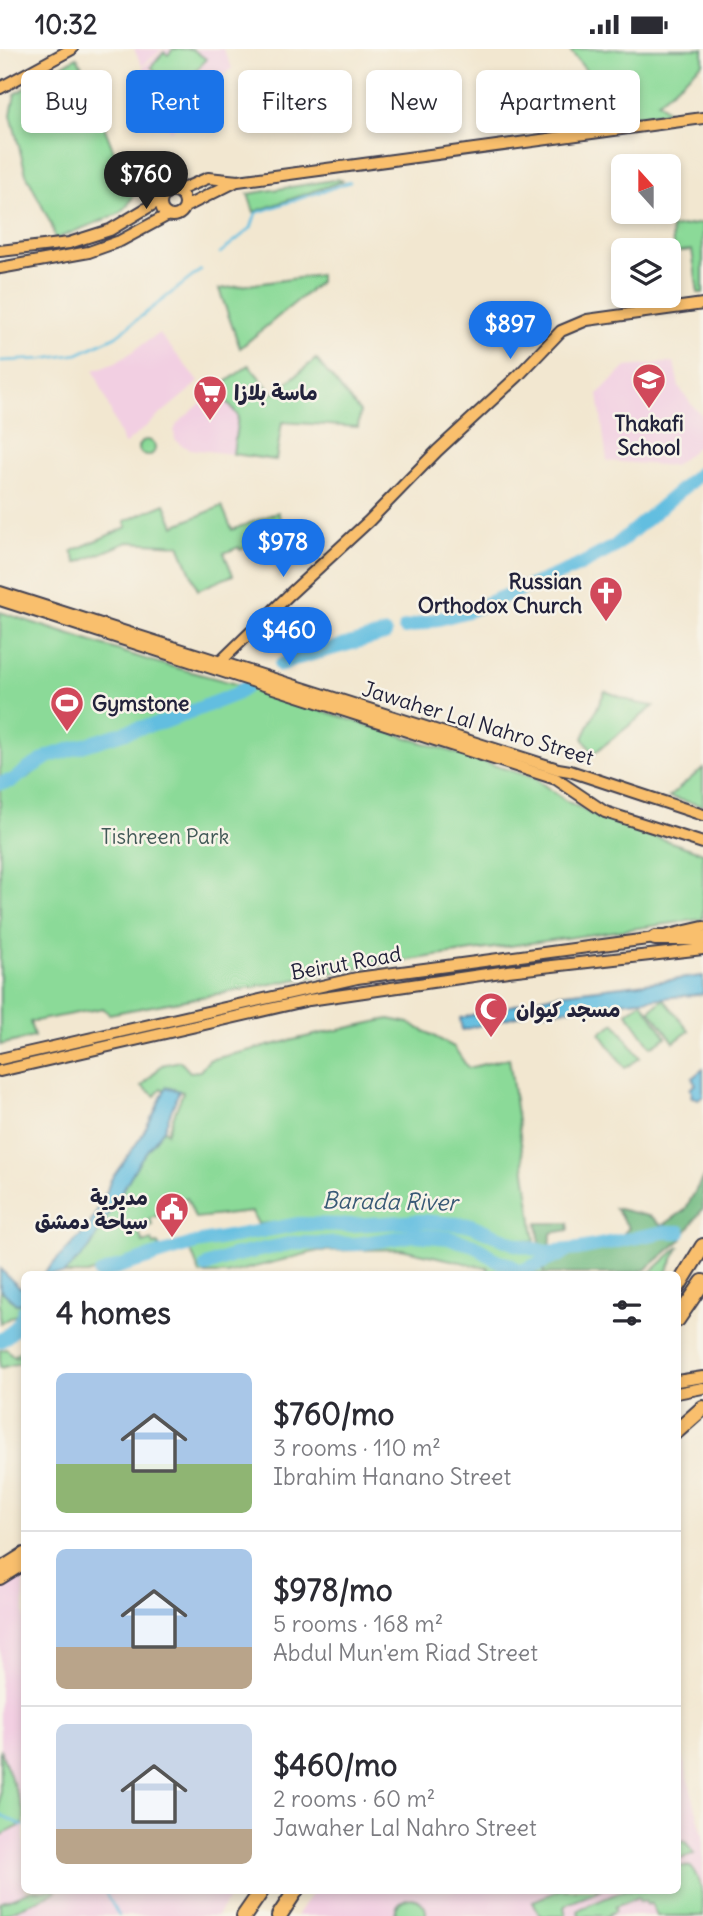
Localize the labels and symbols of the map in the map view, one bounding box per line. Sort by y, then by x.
pin: $760 [105,151,187,211]
north arrow [611,154,681,224]
pin: $897 [469,301,551,361]
school or university icon: Thakafi School [630,361,668,410]
supermarket icon: ماسة بلازا [191,373,229,422]
place label: ماسة بلازا [234,379,318,406]
place label: Thakafi School [614,410,684,461]
pin: $978 [242,519,324,579]
place label: Russian Orthodox Church [418,568,582,619]
church icon: Russian Orthodox Church [587,574,625,623]
pin: $460 [248,607,330,667]
street label: Jawaher Lal Nahro Street [359,675,597,771]
sports icon: Gymstone [48,684,86,733]
place label: Gymstone [92,690,189,717]
park label: Tishreen Park [101,823,229,850]
street label: Beirut Road [289,940,403,986]
mosque icon: مسجد كيوان [472,990,510,1039]
place label: مسجد كيوان [516,996,621,1024]
place label: مديرية سياحة دمشق [35,1184,148,1235]
water label: Barada River [322,1185,460,1217]
public building icon: مديرية سياحة دمشق [153,1190,191,1239]

